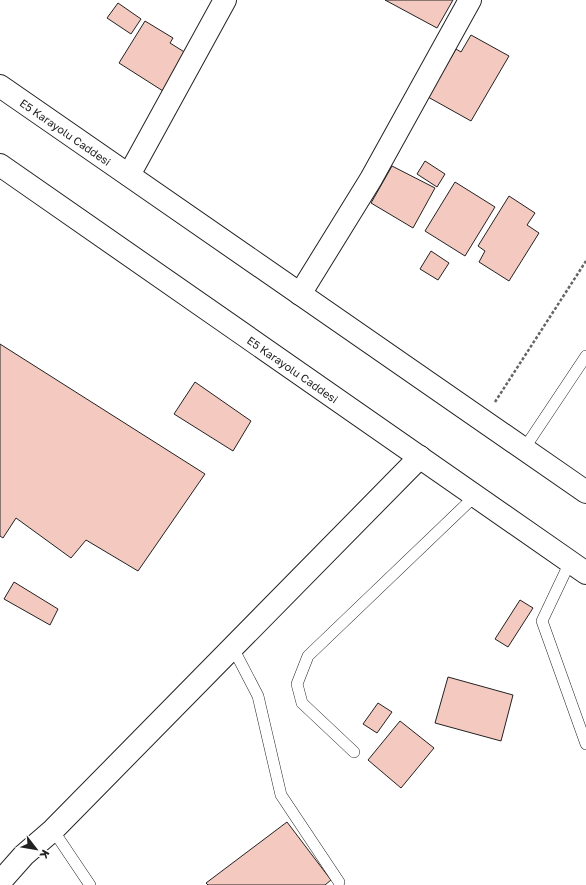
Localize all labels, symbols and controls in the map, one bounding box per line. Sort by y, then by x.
street label: E5 Karayolu Caddesi [18,96,114,168]
street label: E5 Karayolu Caddesi [245,333,341,405]
north arrow [16,829,56,869]
text: K [37,848,53,861]

